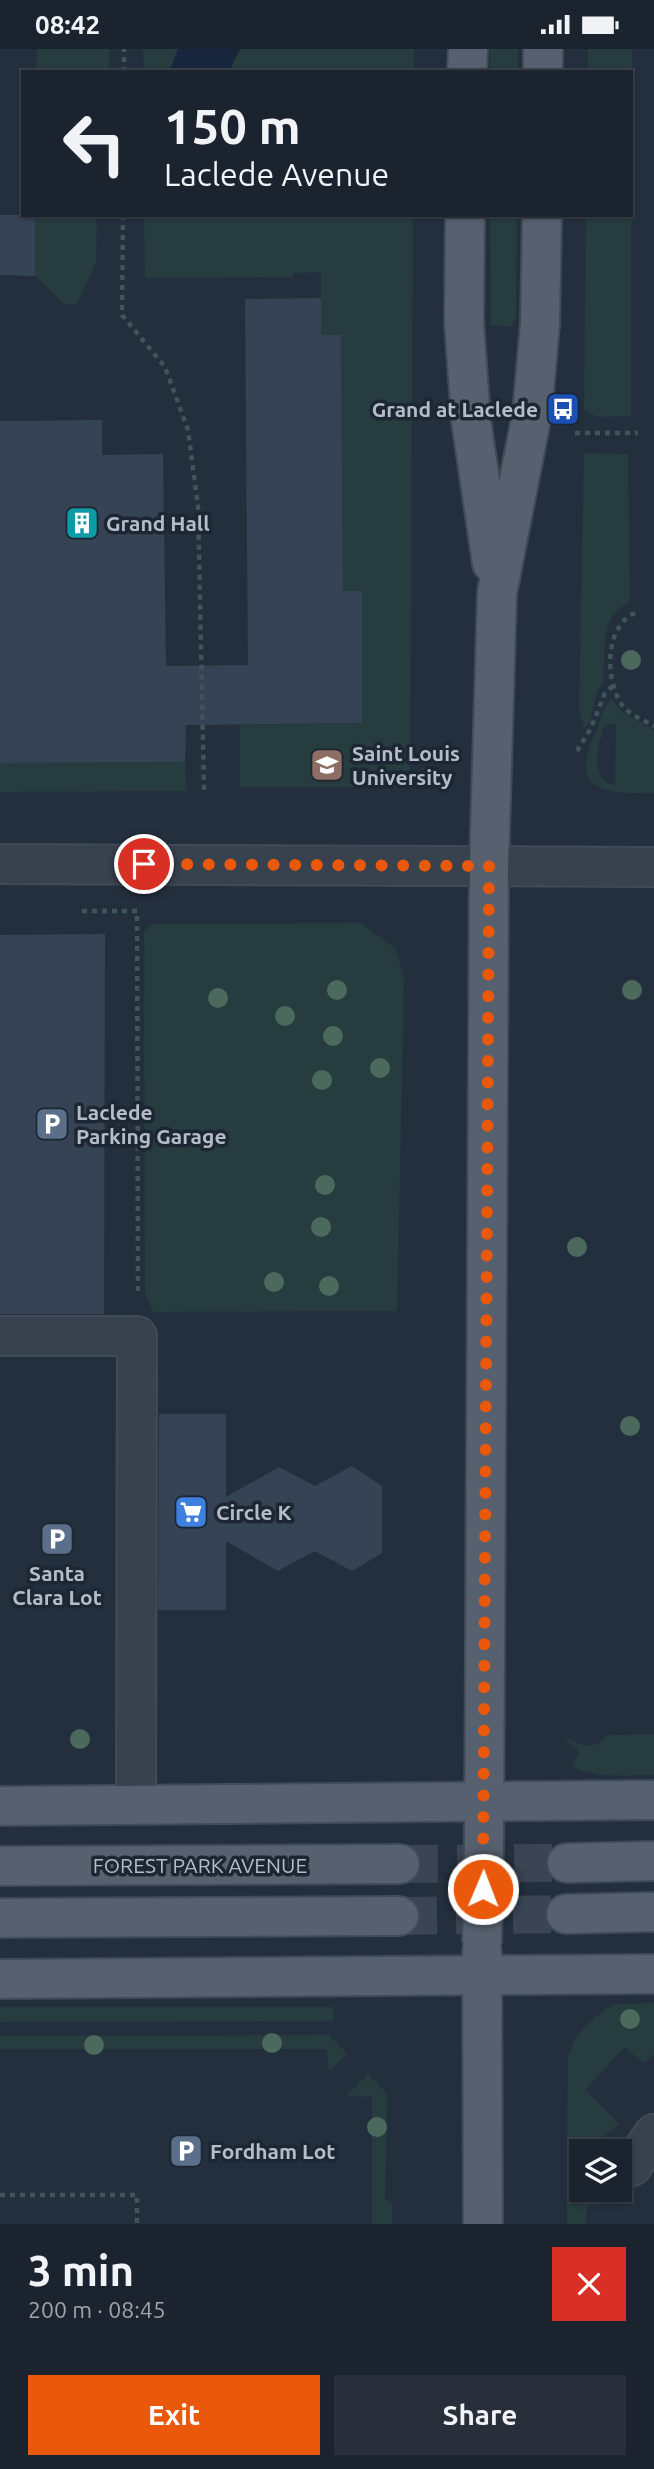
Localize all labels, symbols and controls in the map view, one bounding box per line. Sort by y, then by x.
text: 08:42 [35,10,100,39]
icon: left [49,98,140,189]
text: 150 m [164,98,301,153]
text: Laclede Avenue [164,156,389,192]
bus stop icon: Grand at Laclede [544,390,582,428]
place label: Grand at Laclede [372,397,538,421]
building icon: Grand Hall [63,504,101,542]
place label: Grand Hall [106,511,210,535]
place label: Saint Louis University [352,741,460,789]
school or university icon: Saint Louis University [308,746,346,784]
pin [114,834,174,894]
icon: arrive [125,845,163,883]
place label: Laclede Parking Garage [76,1100,227,1148]
parking icon: Laclede Parking Garage [33,1105,71,1143]
supermarket icon: Circle K [172,1493,210,1531]
place label: Circle K [216,1500,291,1524]
parking icon: Santa Clara Lot [38,1520,76,1558]
place label: Santa Clara Lot [12,1561,102,1609]
position arrow [446,1852,520,1926]
street label: FOREST PARK AVENUE [93,1853,307,1877]
parking icon: Fordham Lot [167,2132,205,2170]
place label: Fordham Lot [210,2139,335,2163]
map controls [569,2139,632,2202]
button: layers [569,2139,632,2202]
text: 3 min [28,2247,134,2294]
button: close [552,2247,626,2321]
text: 200 m · 08:45 [28,2297,166,2322]
button: Exit [28,2375,320,2455]
button: Share [334,2375,626,2455]

